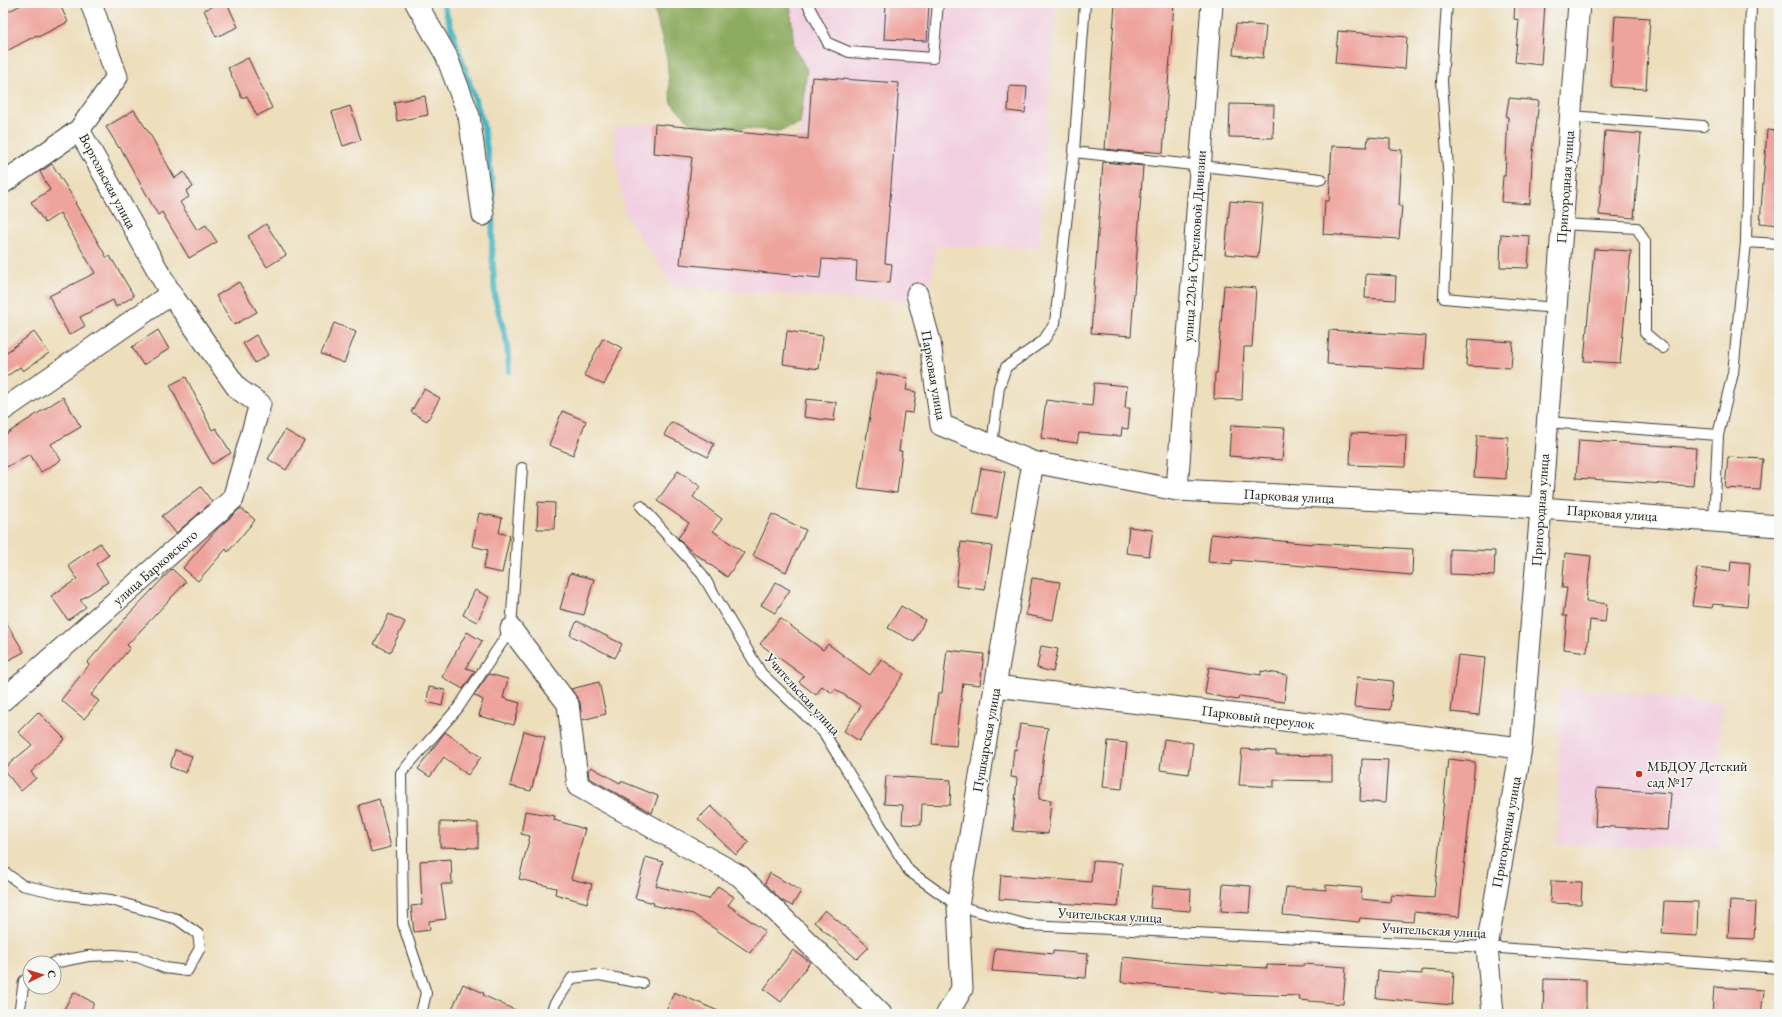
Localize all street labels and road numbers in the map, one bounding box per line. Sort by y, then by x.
street label: Воргольская улица [75,130,141,232]
street label: Пригородная улица [1552,130,1578,244]
street label: улица 220-й Стрелковой Дивизии [1178,149,1210,342]
street label: Парковая улица [917,329,951,422]
street label: Пригородная улица [1527,453,1553,567]
street label: Парковая улица [1243,485,1335,507]
street label: Парковая улица [1566,501,1658,525]
street label: улица Барковского [109,525,201,609]
street label: Учительская улица [761,648,845,739]
street label: Пушкарская улица [968,686,1004,794]
street label: Парковый переулок [1200,701,1316,733]
street label: Пригородная улица [1487,774,1525,889]
street label: Учительская улица [1056,903,1163,927]
street label: Учительская улица [1380,918,1487,942]

